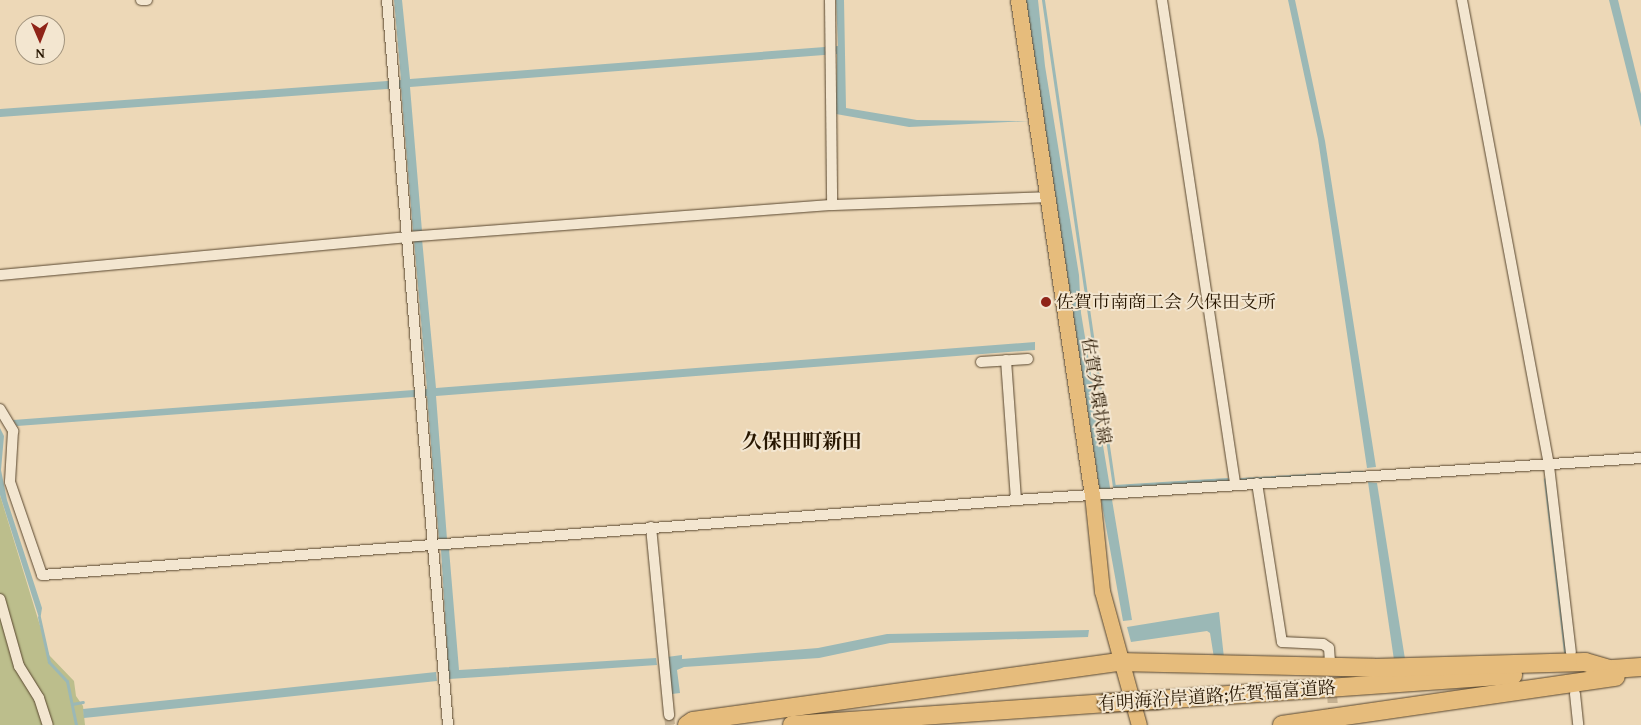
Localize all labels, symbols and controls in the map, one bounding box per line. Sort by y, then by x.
north arrow [15,15,65,65]
text: N [35,44,45,64]
place label: 佐賀市南商工会 久保田支所 [1056,291,1276,313]
marker: 佐賀市南商工会 久保田支所 [1040,296,1052,308]
street label: 佐賀外環状線 [1077,336,1115,446]
district label: 久保田町新田 [742,428,862,452]
street label: 有明海沿岸道路;佐賀福富道路 [1097,677,1337,715]

